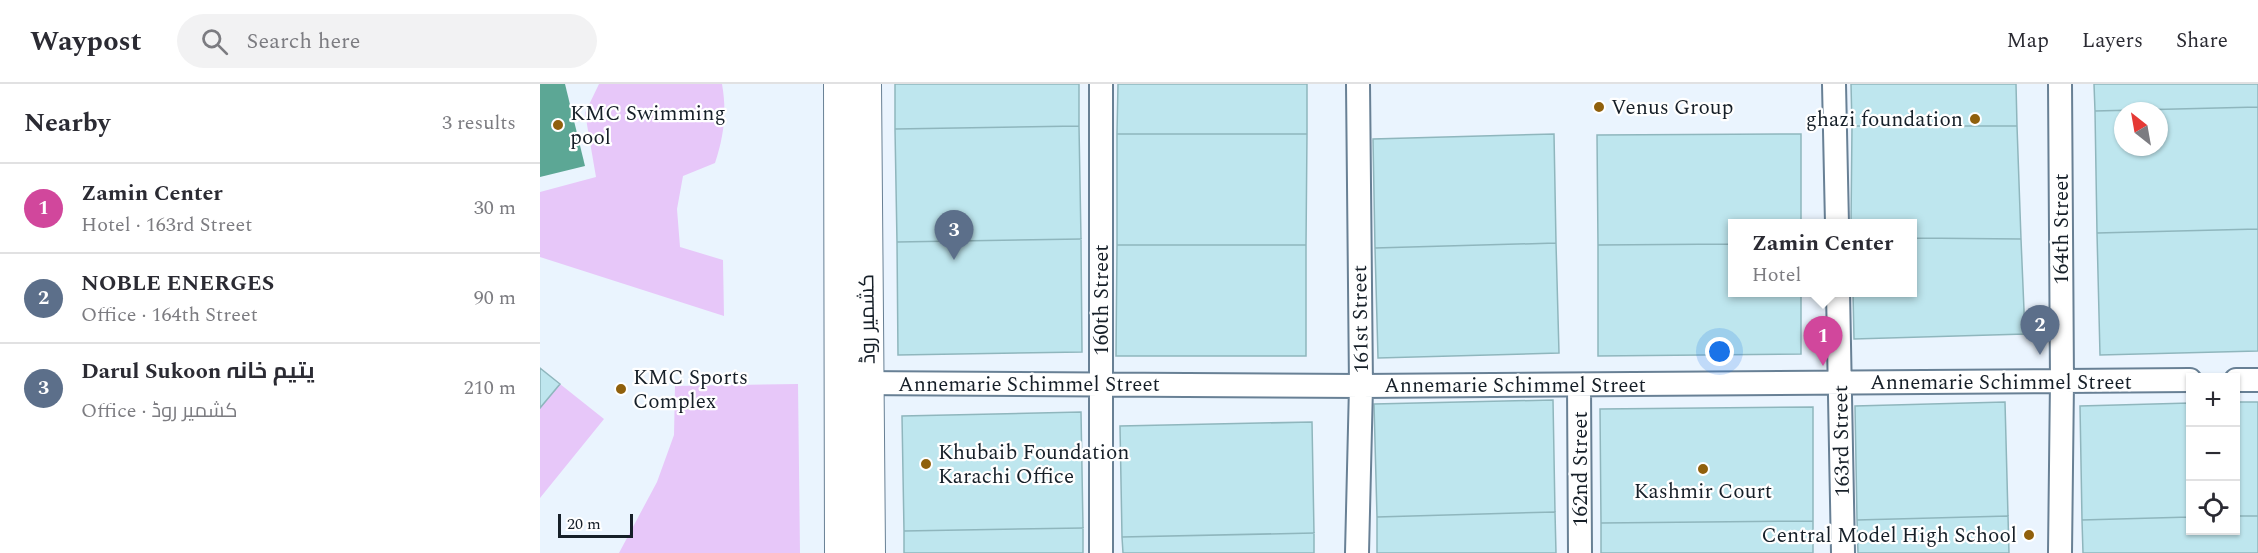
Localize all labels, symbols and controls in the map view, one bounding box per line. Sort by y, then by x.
search box [177,14,597,68]
text: Waypost [30,20,141,63]
icon: search [198,25,231,58]
text: Search here [246,25,361,58]
text: Map [2007,25,2049,57]
text: Layers [2082,25,2143,57]
text: Share [2176,25,2228,57]
place label: Venus Group [1611,92,1733,124]
place label: KMC Swimming pool [570,98,726,154]
marker: Venus Group [1592,100,1606,114]
north arrow [2114,102,2168,156]
text: Nearby [24,103,110,143]
place label: ghazi foundation [1806,104,1963,136]
text: 3 results [442,108,516,138]
marker: ghazi foundation [1968,112,1982,126]
marker: KMC Swimming pool [551,118,565,132]
street label: 164th Street [2046,173,2078,285]
text: Zamin Center [81,177,223,210]
text: 1 [38,193,49,223]
text: 30 m [474,193,516,223]
text: Hotel · 163rd Street [81,210,252,240]
pin: 3 [934,210,974,260]
popup [1728,219,1917,297]
text: Zamin Center [1752,227,1893,260]
street label: 160th Street [1086,244,1118,356]
text: Hotel [1752,260,1801,290]
street label: 161st Street [1344,265,1378,373]
text: NOBLE ENERGES [81,267,274,300]
street label: کشمیر روڈ [851,274,885,364]
text: 2 [38,283,49,313]
text: 90 m [474,283,516,313]
text: Office · 164th Street [81,300,258,330]
pin: 2 [2020,306,2060,355]
pin: 1 [1804,316,1842,366]
your location [1705,337,1734,366]
text: Darul Sukoon یتیم خانہ [81,355,315,388]
place label: KMC Sports Complex [633,362,748,418]
street label: Annemarie Schimmel Street [1870,367,2132,399]
street label: Annemarie Schimmel Street [898,369,1160,401]
street label: Annemarie Schimmel Street [1384,370,1646,402]
text: 3 [38,373,49,403]
text: 210 m [464,373,516,403]
map controls [2186,373,2240,535]
button: + [2186,373,2240,427]
marker: KMC Sports Complex [614,382,628,396]
street label: 163rd Street [1825,385,1859,497]
text: Office · کشمیر روڈ [81,396,237,426]
street label: 162nd Street [1565,411,1597,527]
button: − [2186,427,2240,481]
place label: Khubaib Foundation Karachi Office [938,437,1130,493]
marker: Khubaib Foundation Karachi Office [919,457,933,471]
marker: Kashmir Court [1696,462,1710,476]
place label: Kashmir Court [1634,476,1772,508]
button: locate [2186,481,2240,535]
scale bar [558,511,633,538]
text: 20 m [567,512,601,536]
place label: Central Model High School [1762,520,2017,552]
marker: Central Model High School [2022,528,2036,542]

